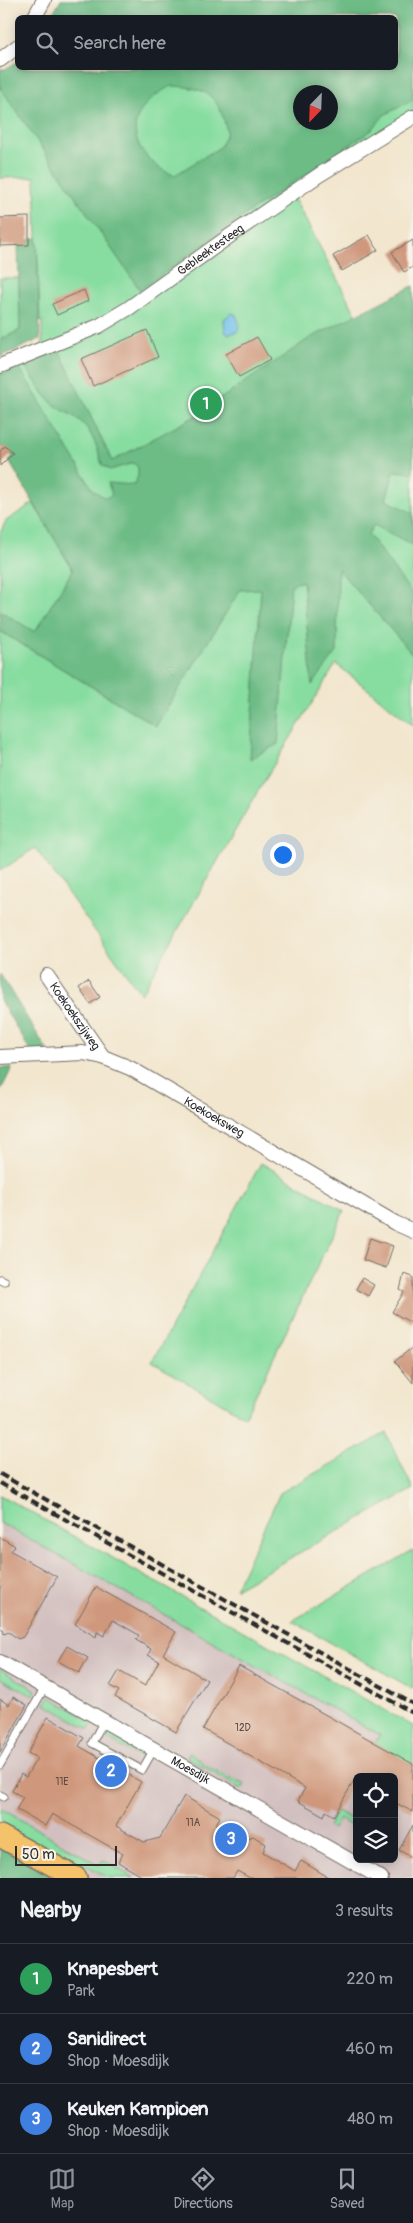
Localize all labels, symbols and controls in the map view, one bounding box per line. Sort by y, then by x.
search box [15,15,398,70]
icon: search [33,29,61,57]
text: Search here [73,31,166,55]
north arrow [293,85,338,130]
street label: Gebleektesteeg [175,221,247,279]
pin: 1 [190,385,222,423]
your location [270,842,296,868]
street label: Koekoekszijweg [46,980,103,1053]
street label: Koekoeksweg [181,1094,247,1141]
house number: 12D [235,1722,251,1734]
pin: 2 [95,1752,127,1790]
street label: Moesdijk [168,1753,213,1787]
map controls [353,1773,398,1863]
button: locate [353,1773,398,1818]
house number: 11E [55,1776,69,1788]
house number: 11A [186,1817,201,1829]
button: layers [353,1818,398,1863]
pin: 3 [215,1820,247,1858]
scale bar [15,1843,118,1866]
text: 50 m [22,1846,55,1863]
text: Nearby [20,1897,81,1924]
text: 3 results [335,1901,393,1921]
text: Knapesbert [67,1957,158,1981]
text: 1 [33,1969,39,1989]
text: 220 m [347,1969,393,1989]
text: Park [67,1981,95,2001]
text: Sanidirect [67,2027,146,2051]
text: 2 [32,2039,40,2059]
text: 460 m [346,2039,393,2059]
text: Shop · Moesdijk [67,2051,169,2071]
text: Keuken Kampioen [67,2097,209,2121]
text: 3 [32,2109,40,2129]
text: 480 m [347,2109,393,2129]
text: Shop · Moesdijk [67,2121,169,2141]
tab: Map [48,2165,76,2212]
tab: Directions [173,2165,233,2212]
tab: Saved [330,2165,365,2212]

